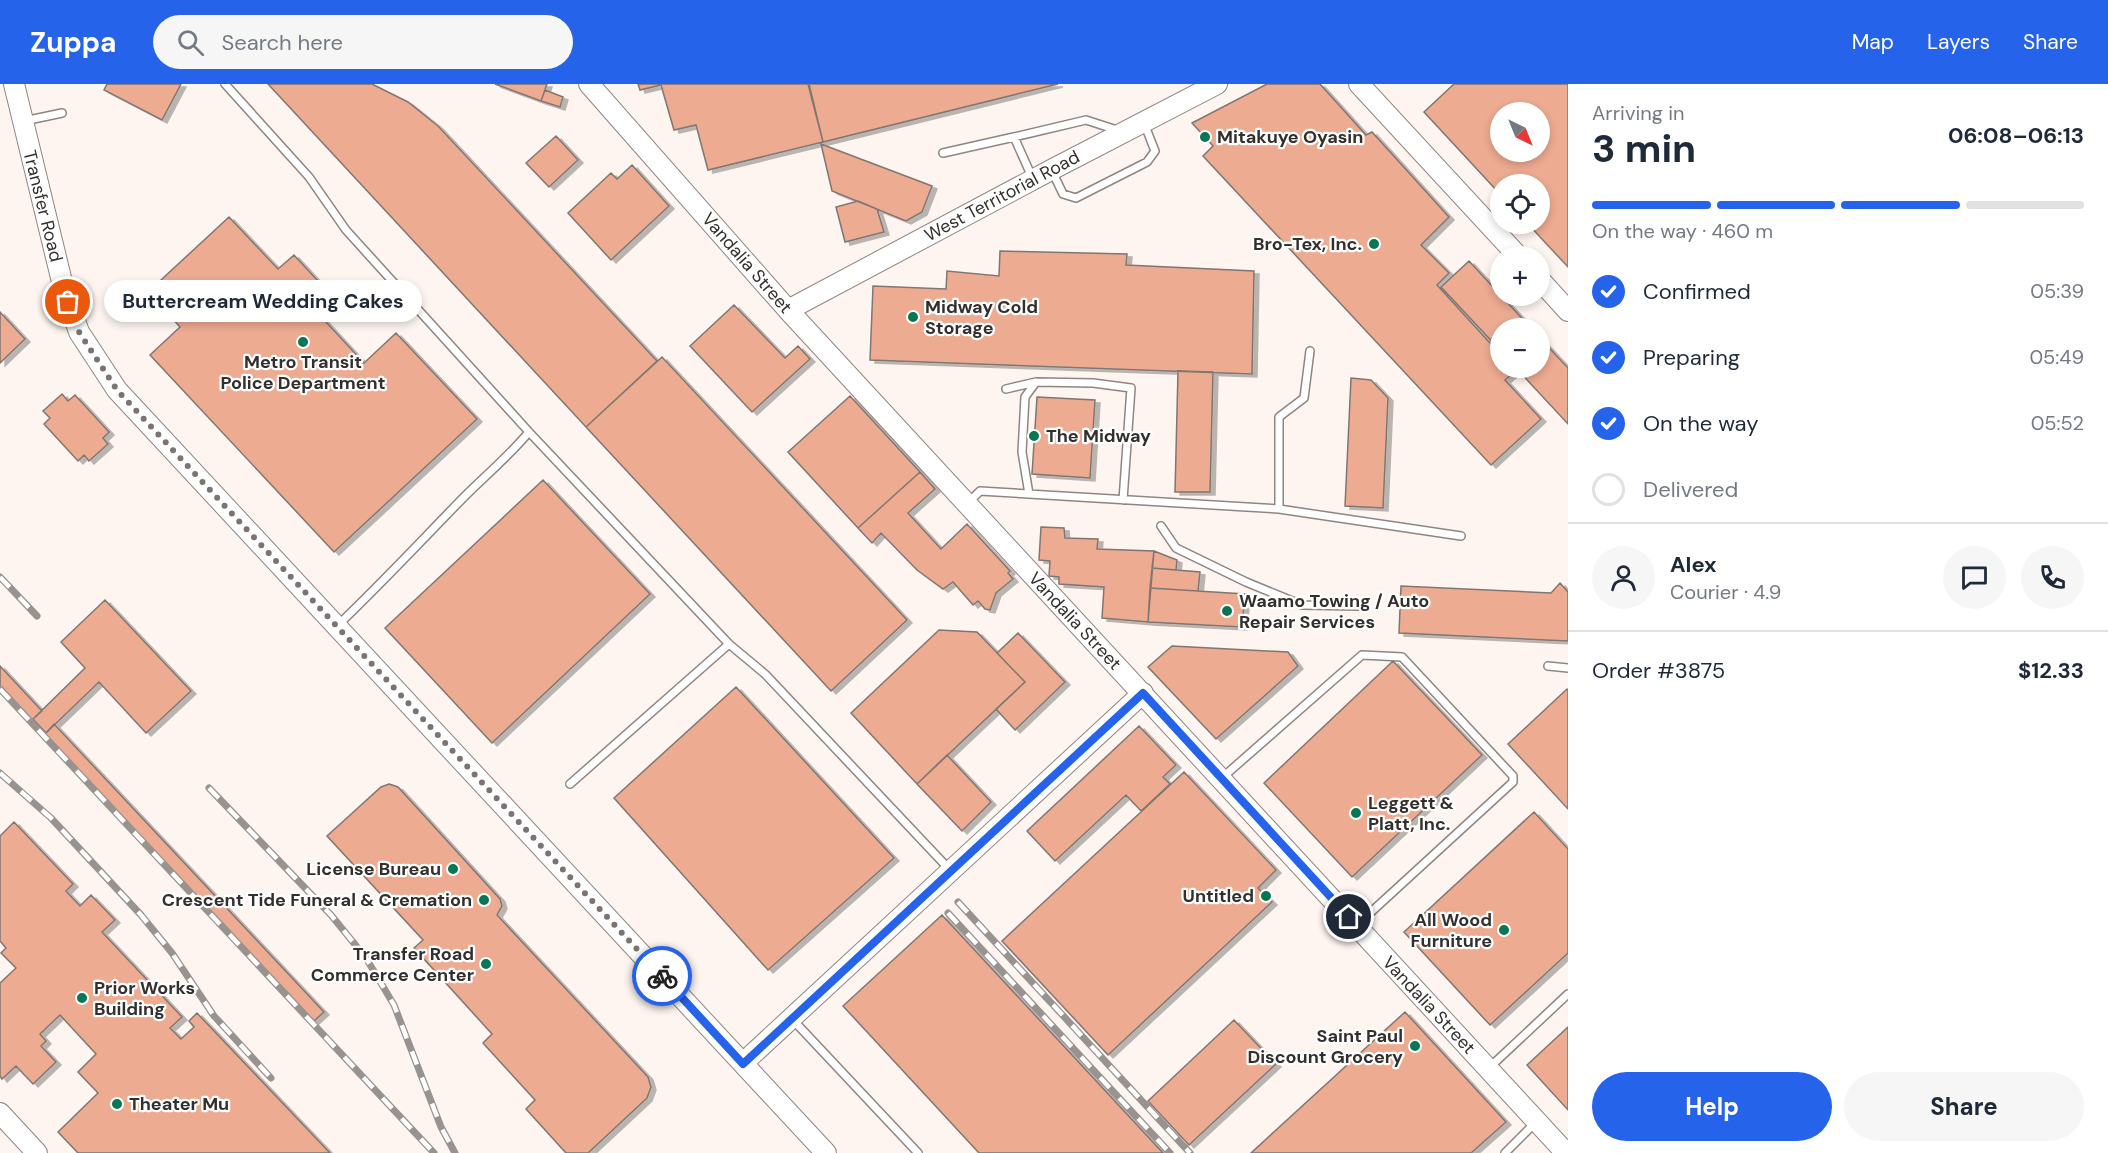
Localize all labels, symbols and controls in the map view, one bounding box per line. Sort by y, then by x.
search box [153,15,573,69]
text: Zuppa [30,24,117,61]
icon: search [174,26,207,59]
text: Search here [222,28,343,57]
text: Map [1852,28,1894,56]
text: Layers [1927,28,1990,56]
text: Share [2023,28,2078,56]
text: Arriving in [1592,100,1684,126]
north arrow [1490,102,1550,162]
map controls [1490,102,1550,378]
text: 06:08–06:13 [1948,121,2084,150]
text: 3 min [1592,123,1696,174]
place label: Mitakuye Oyasin [1217,125,1363,149]
marker: Mitakuye Oyasin [1198,130,1212,144]
street label: West Territorial Road [920,145,1084,247]
street label: Transfer Road [18,148,68,264]
button: locate [1490,174,1550,234]
street label: Vandalia Street [697,208,797,318]
text: On the way · 460 m [1592,218,1773,244]
place label: Bro-Tex, Inc. [1253,232,1362,256]
marker: Bro-Tex, Inc. [1367,237,1381,251]
button: + [1490,246,1550,306]
icon: check [1592,275,1625,308]
pin [42,276,93,327]
text: Confirmed [1643,277,1751,306]
text: 05:39 [2030,278,2084,304]
callout: Buttercream Wedding Cakes [104,281,422,323]
icon: bag [51,285,84,318]
text: Buttercream Wedding Cakes [122,288,404,314]
place label: Midway Cold Storage [925,295,1038,340]
marker: Midway Cold Storage [906,310,920,324]
button: − [1490,318,1550,378]
marker: Metro Transit Police Department [296,335,310,349]
icon: check [1592,341,1625,374]
text: Preparing [1643,343,1740,372]
text: 05:49 [2029,344,2084,370]
place label: Metro Transit Police Department [220,350,386,395]
icon: check [1592,407,1625,440]
text: On the way [1643,409,1758,438]
text: 05:52 [2031,410,2084,436]
place label: The Midway [1046,424,1151,448]
marker: The Midway [1027,429,1041,443]
text: Delivered [1643,475,1738,504]
button: person [1592,546,1655,609]
button: chat [1943,546,2006,609]
button: phone [2021,546,2084,609]
text: Alex [1670,550,1717,579]
street label: Vandalia Street [1023,567,1127,675]
text: Courier · 4.9 [1670,579,1781,605]
place label: Waamo Towing / Auto Repair Services [1239,589,1429,634]
marker: Waamo Towing / Auto Repair Services [1220,604,1234,618]
text: Order #3875 [1592,656,1725,685]
text: $12.33 [2018,656,2084,685]
place label: Leggett & Platt, Inc. [1368,791,1454,836]
marker: Leggett & Platt, Inc. [1349,806,1363,820]
place label: License Bureau [306,857,441,881]
marker: License Bureau [446,862,460,876]
place label: Untitled [1183,884,1254,908]
place label: Crescent Tide Funeral & Cremation [162,888,472,912]
marker: Untitled [1259,889,1273,903]
pin [1323,891,1374,942]
marker: Crescent Tide Funeral & Cremation [477,893,491,907]
icon: home [1332,900,1365,933]
place label: All Wood Furniture [1411,908,1492,953]
marker: All Wood Furniture [1497,923,1511,937]
place label: Transfer Road Commerce Center [311,942,474,987]
courier [632,946,692,1006]
street label: Vandalia Street [1377,951,1481,1059]
marker: Transfer Road Commerce Center [479,957,493,971]
icon: bike [646,960,679,993]
place label: Prior Works Building [94,976,195,1021]
marker: Prior Works Building [75,991,89,1005]
place label: Saint Paul Discount Grocery [1247,1024,1403,1069]
marker: Saint Paul Discount Grocery [1408,1039,1422,1053]
button: Help [1592,1072,1832,1141]
button: Share [1844,1072,2084,1141]
place label: Theater Mu [129,1092,229,1116]
marker: Theater Mu [110,1097,124,1111]

